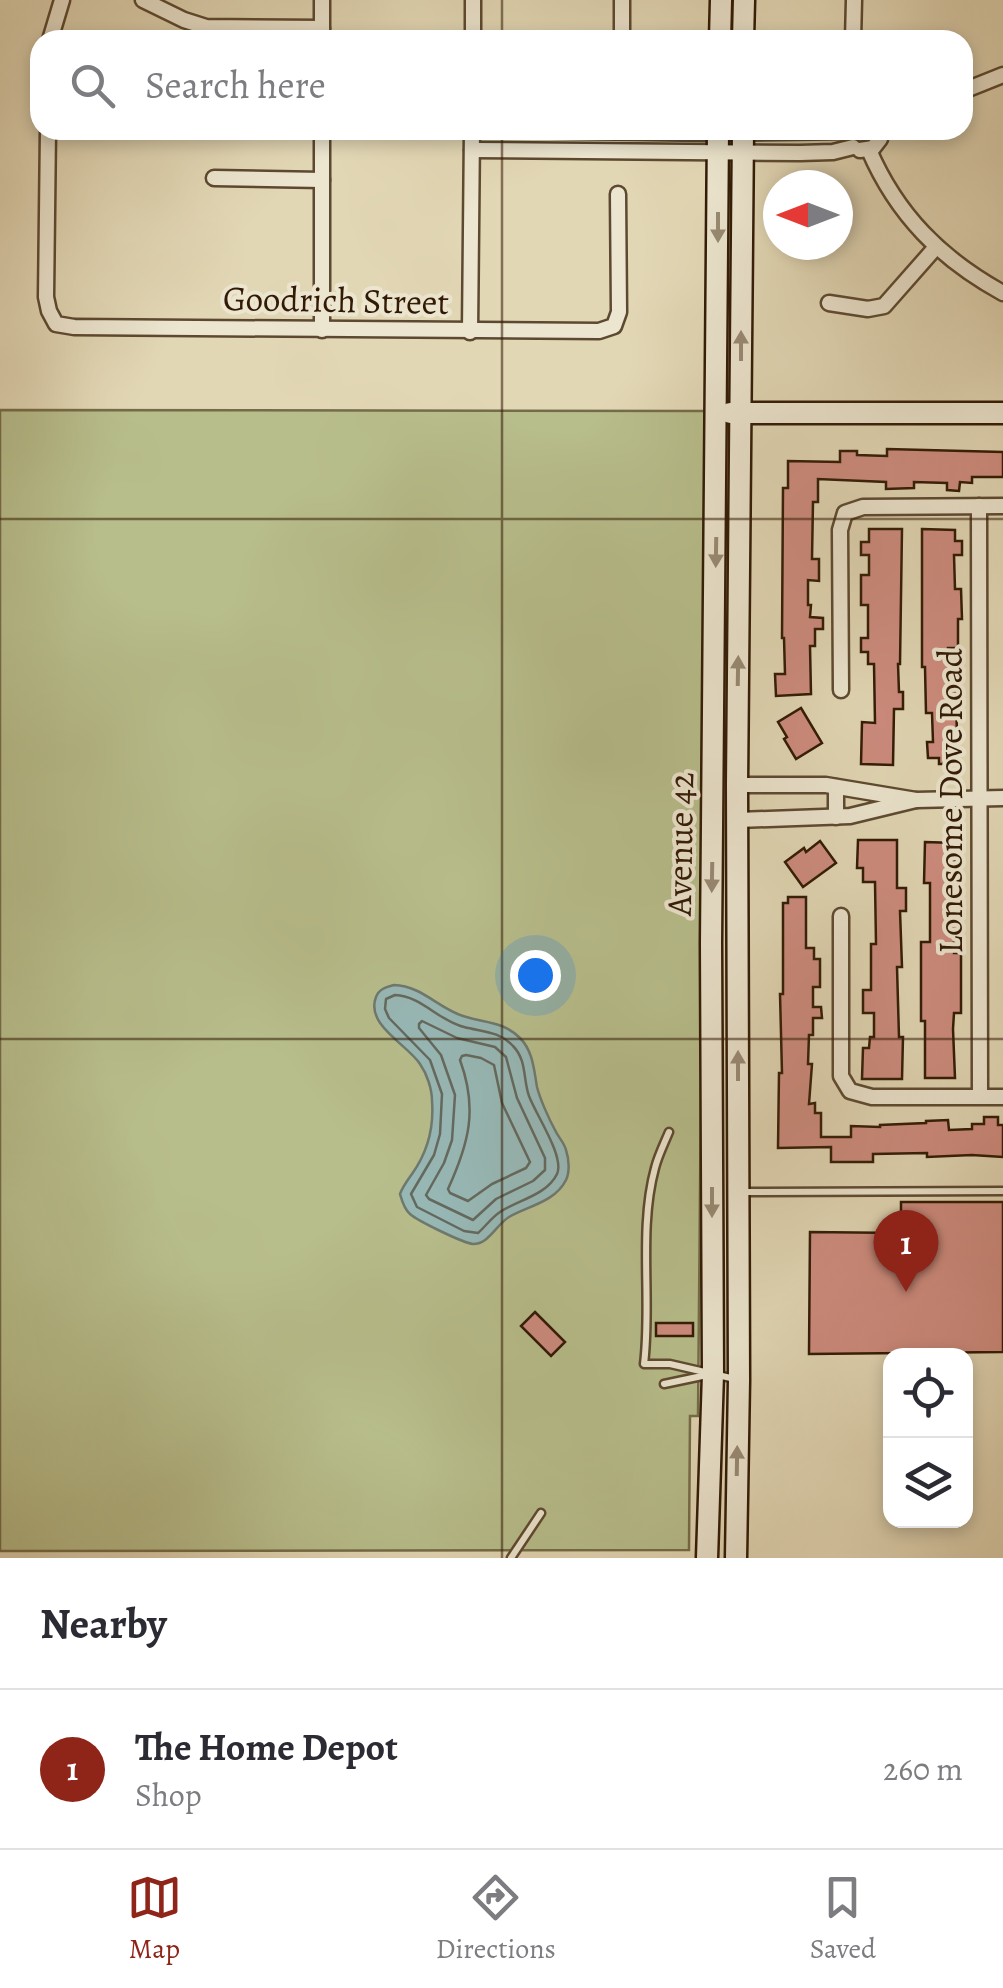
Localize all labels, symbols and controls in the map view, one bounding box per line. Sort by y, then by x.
search box [30,30,973,140]
icon: search [65,58,120,113]
text: Search here [145,59,326,111]
north arrow [763,170,853,260]
one-way arrow [710,212,726,244]
street label: Goodrich Street [223,274,449,326]
one-way arrow [733,329,749,361]
one-way arrow [708,537,724,569]
street label: Lonesome Dove Road [926,648,974,954]
one-way arrow [730,654,746,686]
street label: Avenue 42 [655,772,705,917]
one-way arrow [704,862,720,894]
your location [510,950,561,1001]
one-way arrow [730,1049,746,1081]
one-way arrow [704,1187,720,1219]
pin: 1 [874,1210,938,1292]
map controls [883,1348,973,1528]
button: locate [883,1348,973,1438]
button: layers [883,1438,973,1528]
one-way arrow [730,1444,746,1476]
text: Nearby [40,1595,167,1652]
text: The Home Depot [135,1721,398,1773]
text: 1 [67,1747,78,1791]
text: 260 m [883,1747,963,1791]
text: Shop [135,1773,202,1817]
tab: Map [127,1870,182,1968]
tab: Directions [436,1870,556,1968]
tab: Saved [810,1870,876,1968]

